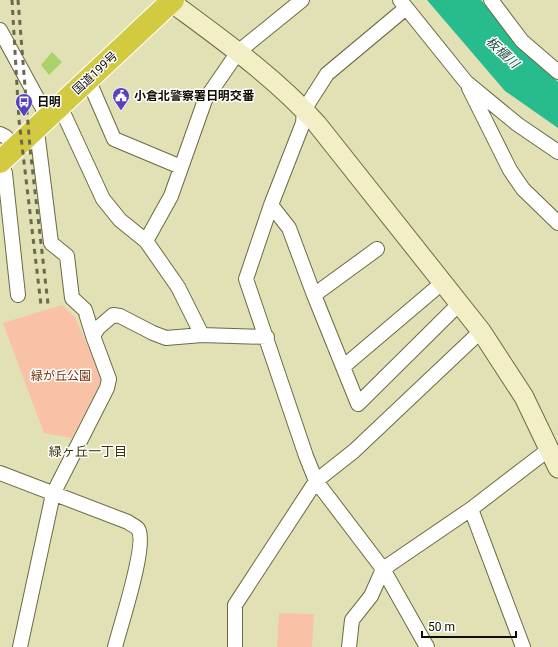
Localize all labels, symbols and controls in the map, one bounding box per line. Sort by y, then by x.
water label: 板櫃川 [483,34,523,73]
street label: 国道199号 [70,49,120,97]
public building icon: 小倉北警察署日明交番 [111,86,131,111]
place label: 小倉北警察署日明交番 [134,89,255,103]
bus stop icon: 日明 [14,92,34,117]
place label: 日明 [37,95,61,109]
park label: 緑が丘公園 [31,369,91,383]
district label: 緑ヶ丘一丁目 [49,444,127,459]
scale bar [422,613,516,639]
text: 50 m [428,620,455,634]

